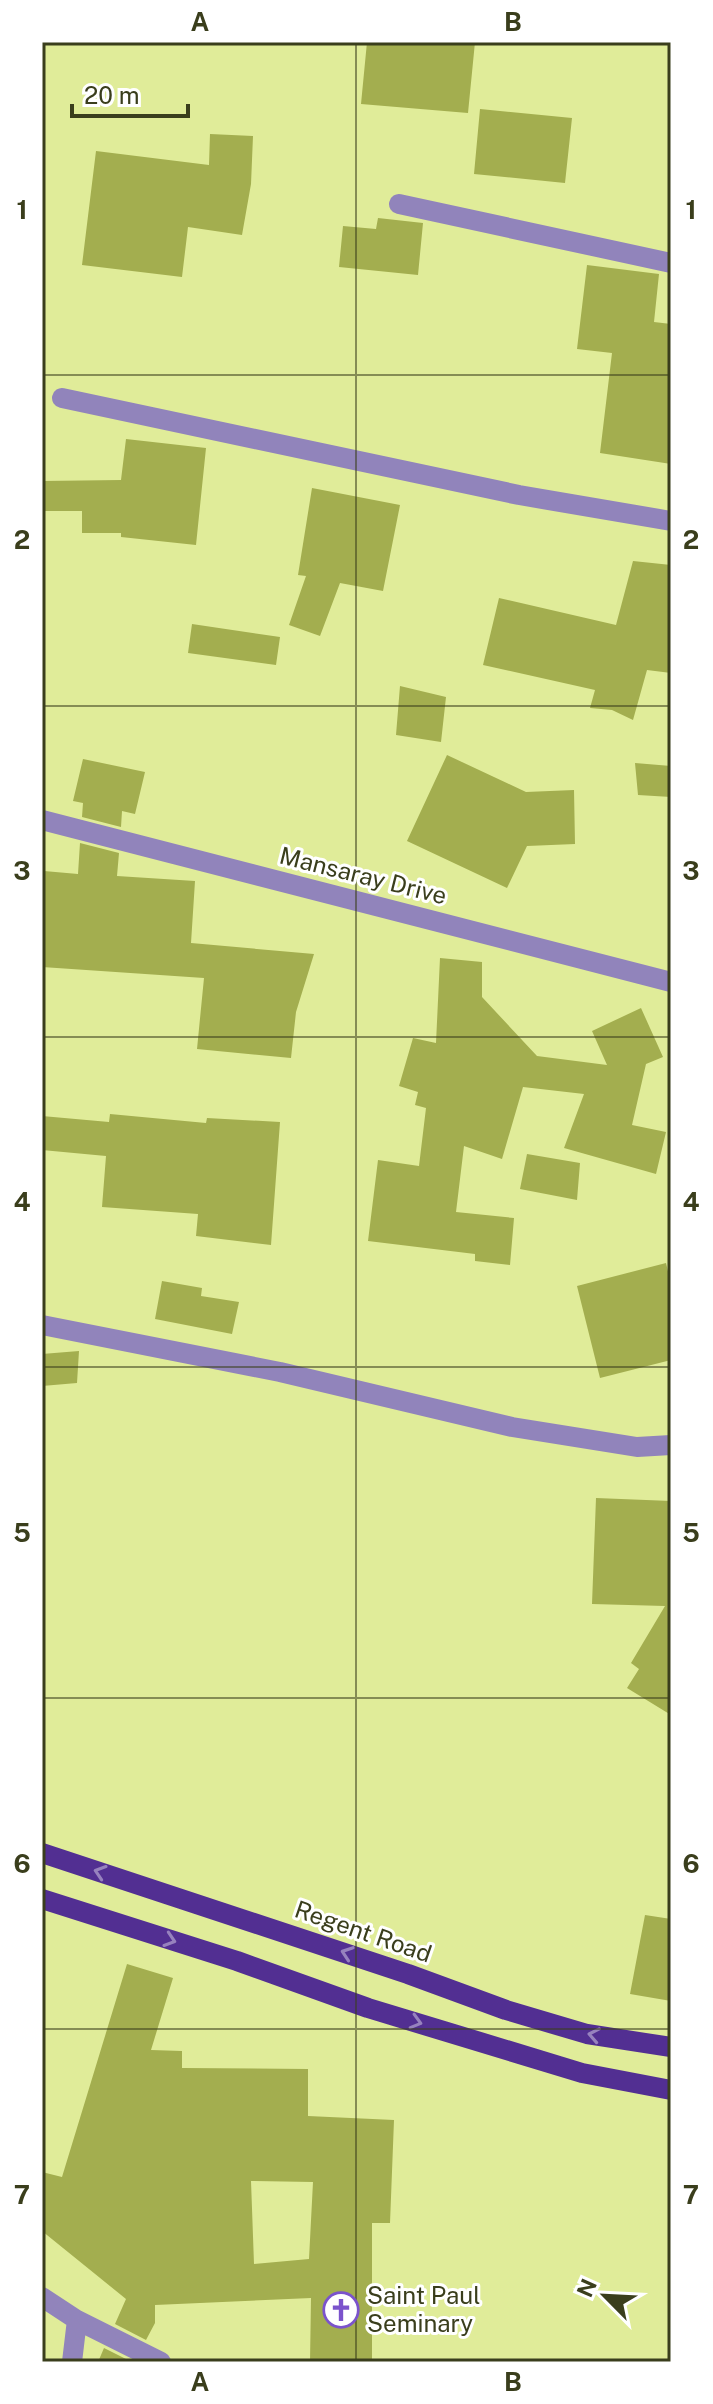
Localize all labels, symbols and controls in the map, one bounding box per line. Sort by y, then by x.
text: A [191,6,210,37]
text: B [504,6,522,37]
scale bar [72,68,188,118]
text: 20 m [84,81,140,109]
text: 1 [16,194,28,225]
text: 1 [685,194,697,225]
text: 2 [14,524,30,555]
text: 2 [683,524,699,555]
street label: Mansaray Drive [277,841,450,909]
text: 3 [13,855,31,886]
text: 3 [682,855,700,886]
text: 4 [13,1186,31,1217]
text: 4 [682,1186,700,1217]
text: 5 [13,1517,31,1548]
text: 5 [682,1517,700,1548]
text: 6 [13,1848,31,1879]
text: 6 [682,1848,700,1879]
one-way arrow [94,1865,108,1881]
street label: Regent Road [291,1895,435,1968]
one-way arrow [162,1930,176,1946]
one-way arrow [341,1947,355,1963]
one-way arrow [409,2013,422,2029]
one-way arrow [587,2027,601,2044]
text: 7 [14,2179,30,2210]
text: 7 [683,2179,699,2210]
north arrow [565,2256,645,2336]
text: N [571,2275,602,2301]
place label: Saint Paul Seminary [367,2281,481,2337]
church icon: Saint Paul Seminary [322,2291,360,2329]
text: A [191,2366,210,2397]
text: B [504,2366,522,2397]

